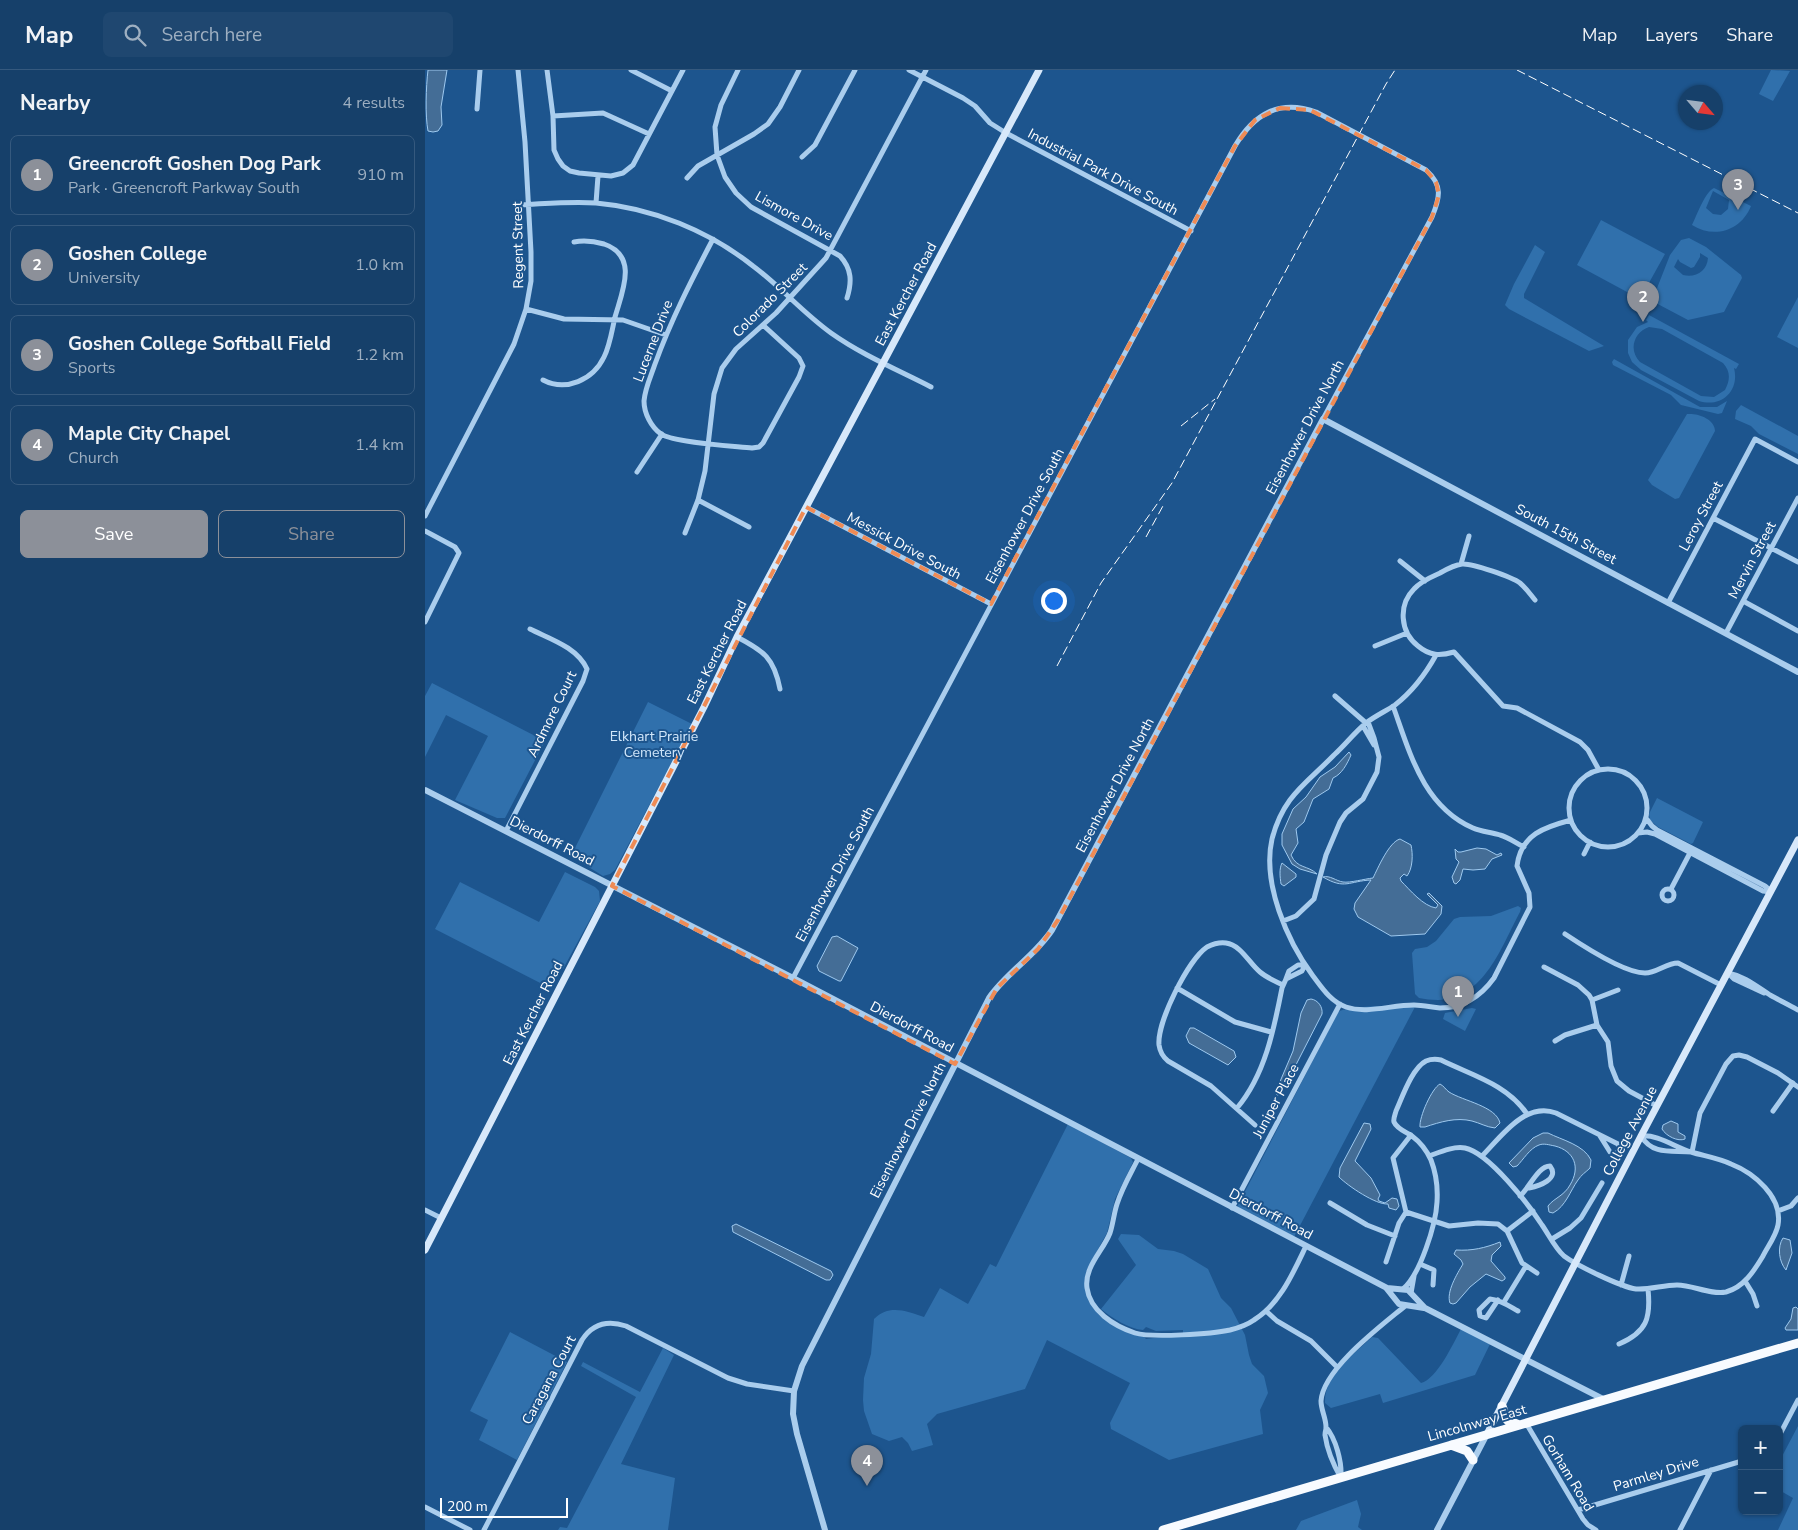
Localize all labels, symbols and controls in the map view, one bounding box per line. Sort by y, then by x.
search box [103,12,453,57]
text: Map [25,19,73,51]
icon: search [121,21,149,49]
text: Search here [161,22,262,48]
text: Map [1582,23,1617,47]
text: Layers [1645,23,1698,47]
text: Share [1726,23,1773,47]
north arrow [1678,85,1723,130]
text: Nearby [20,89,90,117]
text: 4 results [343,92,405,114]
street label: Industrial Park Drive South [1024,124,1182,220]
text: Greencroft Goshen Dog Park [68,151,321,177]
text: 1 [32,164,42,186]
text: 910 m [357,164,404,186]
pin: 3 [1722,169,1754,210]
text: Park · Greencroft Parkway South [68,177,300,199]
street label: Lismore Drive [752,187,836,245]
street label: Regent Street [508,201,528,289]
street label: East Kercher Road [871,239,941,349]
text: Goshen College [68,241,207,267]
text: 2 [32,254,42,276]
text: 1.0 km [355,254,404,276]
street label: Colorado Street [728,258,812,342]
text: University [68,267,140,289]
pin: 2 [1627,281,1659,322]
street label: Lucerne Drive [629,297,677,385]
text: Goshen College Softball Field [68,331,331,357]
text: 3 [32,344,42,366]
text: 1.2 km [355,344,404,366]
street label: Eisenhower Drive North [1261,356,1349,498]
text: Sports [68,357,116,379]
text: Maple City Chapel [68,421,230,447]
text: 4 [32,434,42,456]
text: 1.4 km [355,434,404,456]
street label: Eisenhower Drive South [981,445,1069,587]
text: Church [68,447,119,469]
street label: Leroy Street [1675,478,1727,554]
street label: South 15th Street [1512,499,1620,569]
street label: Messick Drive South [843,508,965,584]
button: Save [20,510,208,558]
button: Share [218,510,405,558]
street label: Mervin Street [1724,518,1780,602]
your location [1041,588,1067,614]
street label: East Kercher Road [683,597,751,707]
street label: Ardmore Court [523,668,581,760]
street label: Eisenhower Drive North [1071,714,1159,856]
park label: Elkhart Prairie Cemetery [610,727,698,762]
street label: Eisenhower Drive South [791,803,879,945]
street label: Dierdorff Road [506,812,598,870]
street label: East Kercher Road [499,958,567,1068]
pin: 1 [1442,976,1474,1017]
street label: Dierdorff Road [867,997,957,1057]
street label: Eisenhower Drive North [865,1059,951,1201]
street label: Juniper Place [1248,1060,1304,1143]
street label: College Avenue [1598,1083,1662,1179]
street label: Dierdorff Road [1226,1184,1316,1244]
street label: Caragana Court [518,1332,581,1428]
street label: Lincolnway East [1425,1400,1529,1446]
map controls [1738,1425,1783,1515]
button: + [1738,1425,1783,1470]
street label: Gorham Road [1538,1431,1598,1515]
pin: 4 [851,1445,883,1486]
street label: Parmley Drive [1611,1452,1701,1496]
button: − [1738,1470,1783,1515]
scale bar [440,1495,567,1518]
text: 200 m [447,1497,488,1516]

